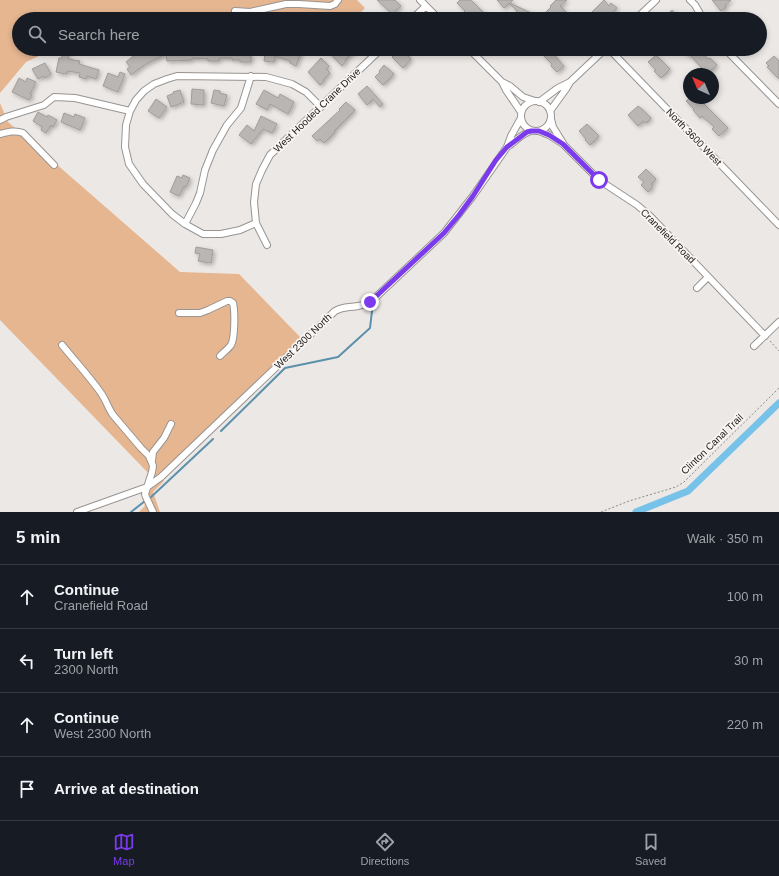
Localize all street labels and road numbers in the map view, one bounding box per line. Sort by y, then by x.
street label: West Hooded Crane Drive [271,65,363,154]
street label: North 3600 West [664,106,724,168]
street label: Cranefield Road [639,207,697,265]
street label: West 2300 North [272,311,334,371]
street label: Clinton Canal Trail [679,412,745,476]

